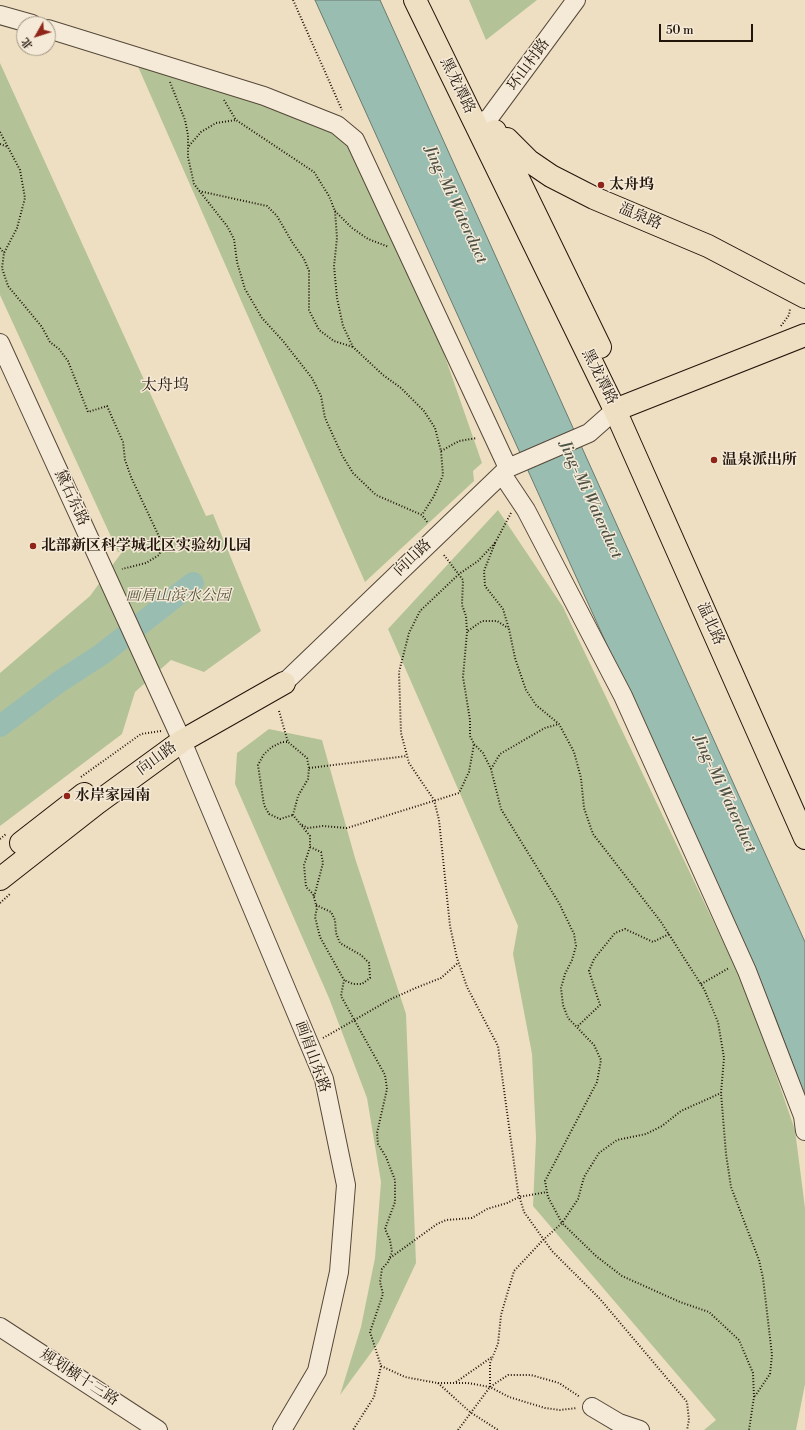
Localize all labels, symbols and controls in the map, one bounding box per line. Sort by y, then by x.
north arrow [16,16,56,56]
scale bar [661,16,755,42]
text: 50 m [666,23,694,38]
text: 北 [19,34,36,52]
street label: 环山村路 [504,35,554,95]
street label: 黑龙潭路 [436,55,478,117]
water label: Jing-Mi Waterduct [419,143,491,267]
place label: 太舟坞 [609,176,654,194]
marker: 太舟坞 [596,180,606,190]
street label: 温泉路 [616,200,664,234]
street label: 黑龙潭路 [577,346,621,408]
district label: 太舟坞 [141,376,189,396]
water label: Jing-Mi Waterduct [554,438,626,562]
place label: 温泉派出所 [722,451,797,469]
marker: 温泉派出所 [709,455,719,465]
street label: 黛石东路 [50,467,92,529]
street label: 向山路 [391,536,435,580]
place label: 北部新区科学城北区实验幼儿园 [41,537,251,555]
marker: 北部新区科学城北区实验幼儿园 [28,541,38,551]
park label: 画眉山滨水公园 [126,587,230,605]
street label: 温北路 [693,600,727,648]
water label: Jing-Mi Waterduct [688,732,760,856]
street label: 向山路 [134,738,180,780]
place label: 水岸家园南 [75,787,150,805]
marker: 水岸家园南 [62,791,72,801]
street label: 画眉山东路 [291,1019,333,1095]
street label: 规划横十三路 [36,1346,122,1410]

